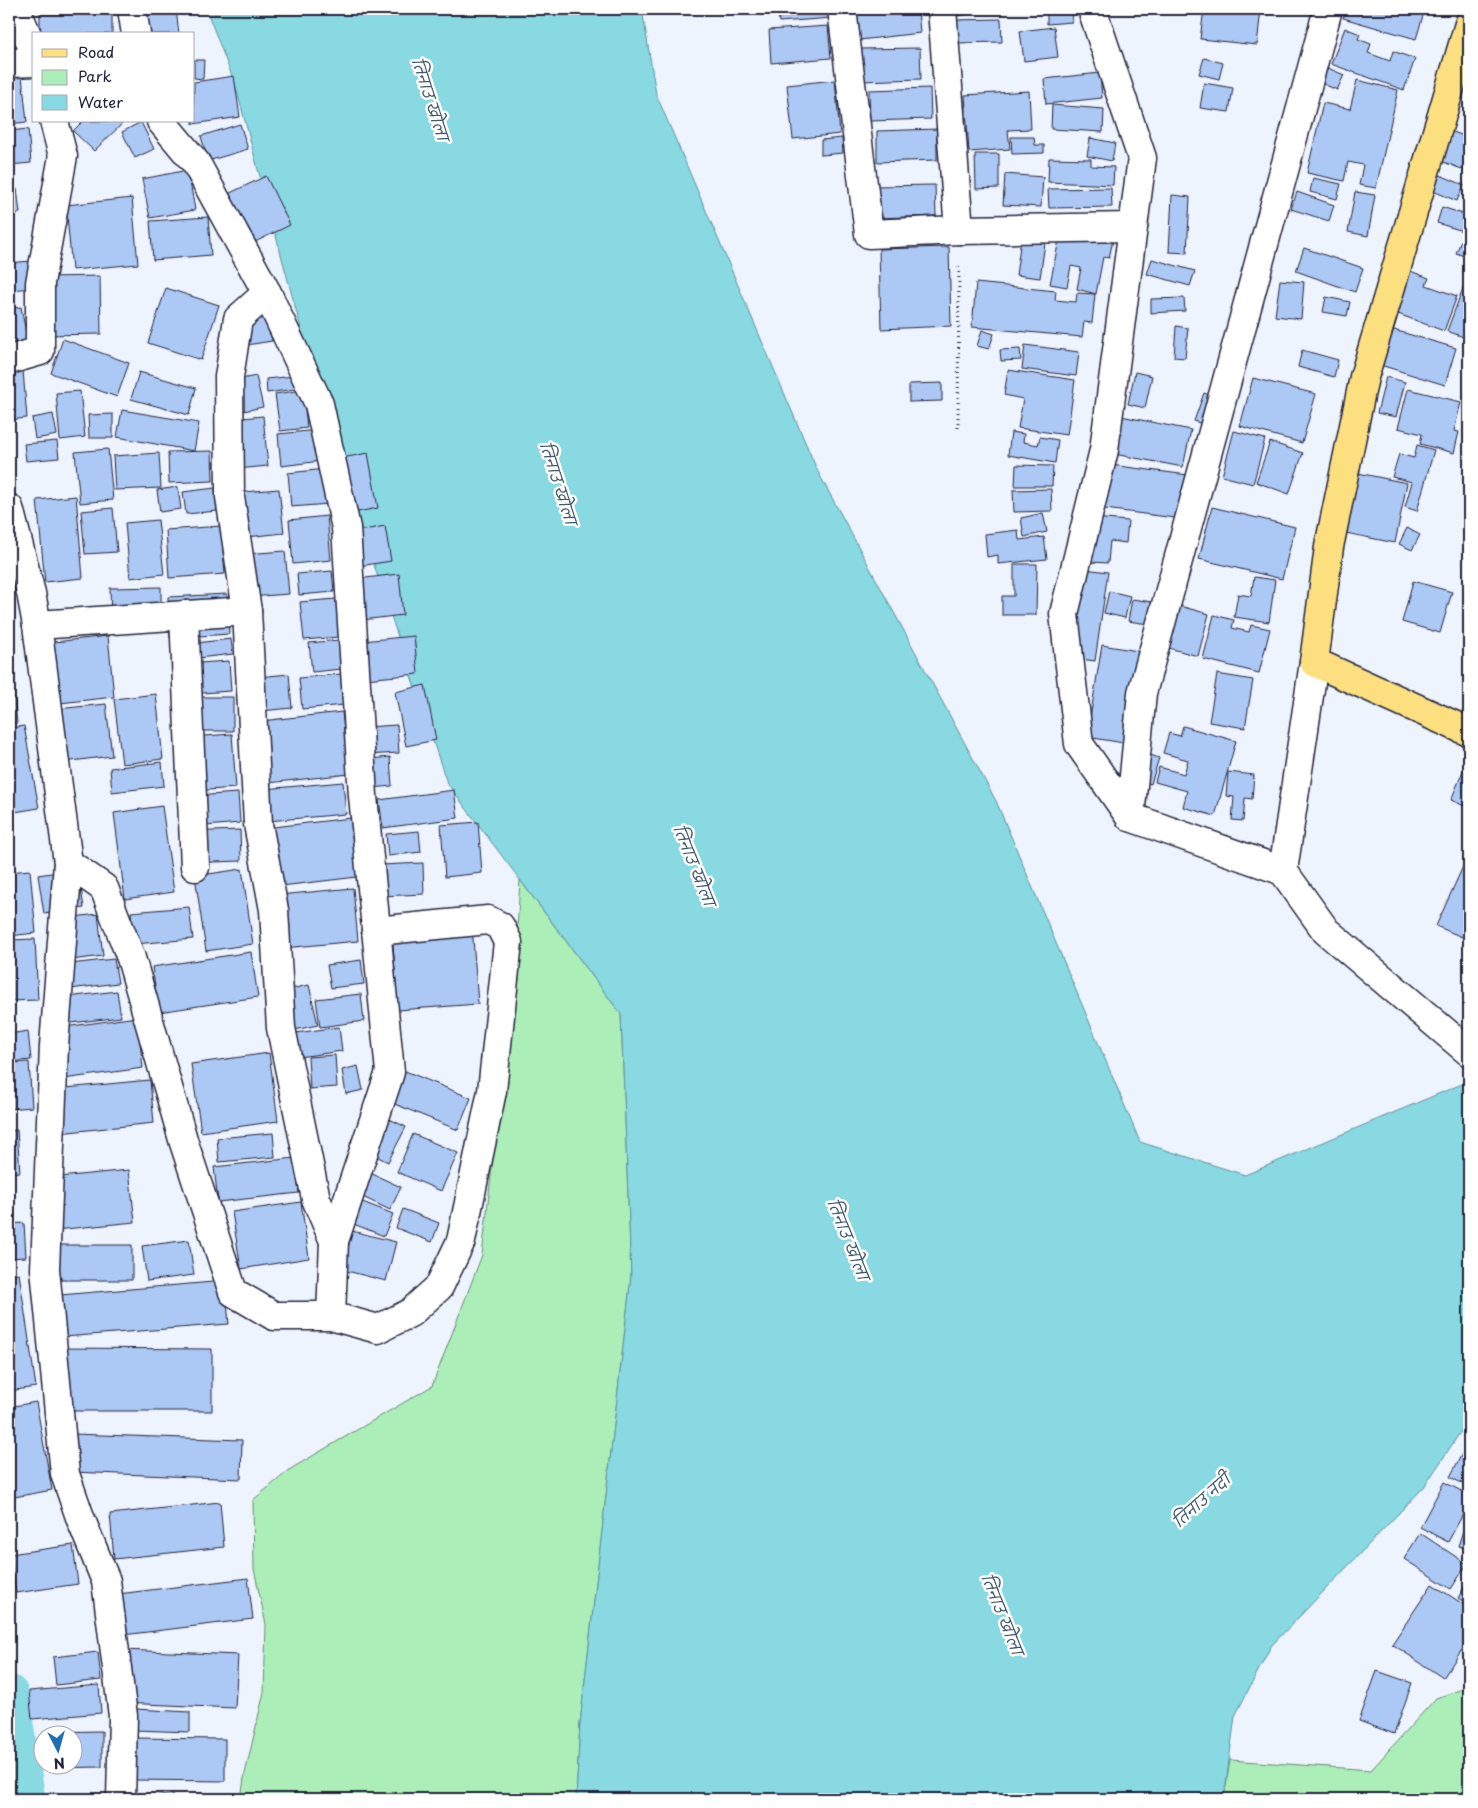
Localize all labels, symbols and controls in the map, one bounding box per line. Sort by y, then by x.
legend [32,32,195,122]
text: Road [78,40,114,63]
water label: तिनाउ खोला [407,55,456,147]
text: Park [78,64,112,87]
text: Water [78,90,123,113]
water label: तिनाउ खोला [535,439,584,531]
water label: तिनाउ खोला [668,821,723,913]
water label: तिनाउ खोला [822,1195,877,1287]
water label: तिनाउ नदी [1167,1465,1238,1532]
water label: तिनाउ खोला [976,1570,1031,1662]
north arrow [32,1726,82,1776]
text: N [53,1752,66,1774]

